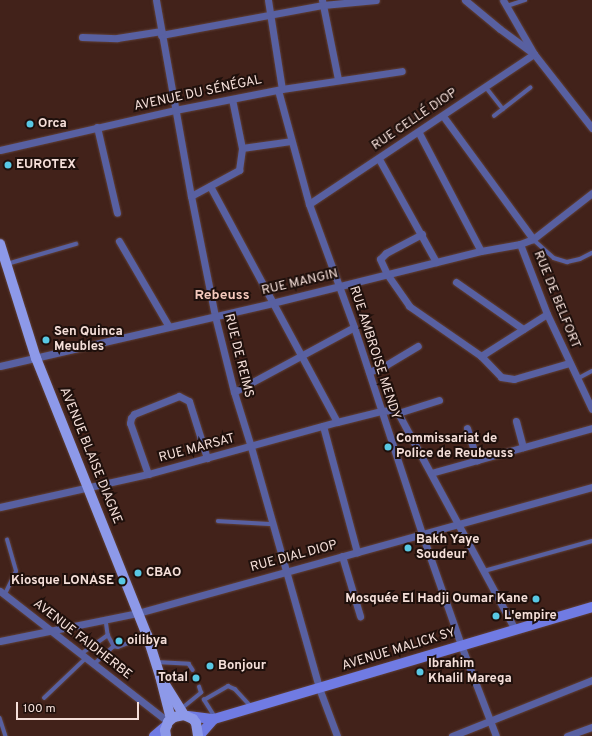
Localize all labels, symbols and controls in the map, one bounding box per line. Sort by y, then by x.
street label: AVENUE DU SÉNÉGAL [133,73,263,115]
street label: RUE CELLÉ DIOP [369,86,461,154]
place label: Orca [38,116,67,132]
marker: Orca [25,119,35,129]
place label: EUROTEX [16,157,76,173]
marker: EUROTEX [3,160,13,170]
street label: RUE DE BELFORT [529,249,583,351]
street label: RUE MANGIN [260,267,340,299]
street label: RUE AMBROISE MENDY [345,284,403,422]
district label: Rebeuss [194,288,250,304]
street label: RUE DE REIMS [220,312,256,400]
place label: Sen Quinca Meubles [54,325,123,356]
marker: Sen Quinca Meubles [41,335,51,345]
street label: AVENUE BLAISE DIAGNE [55,385,125,527]
street label: RUE MARSAT [157,431,237,467]
place label: Commissariat de Police de Reubeuss [396,432,513,463]
marker: Commissariat de Police de Reubeuss [383,442,393,452]
place label: Bakh Yaye Soudeur [416,533,480,564]
street label: RUE DIAL DIOP [249,538,339,576]
marker: Bakh Yaye Soudeur [403,543,413,553]
place label: CBAO [146,565,181,581]
marker: CBAO [133,568,143,578]
place label: Kiosque LONASE [11,573,114,589]
marker: Kiosque LONASE [117,576,127,586]
place label: Mosquée El Hadji Oumar Kane [345,591,528,607]
marker: Mosquée El Hadji Oumar Kane [531,594,541,604]
street label: AVENUE FAIDHERBE [30,597,134,683]
place label: L'empire [504,608,557,624]
marker: L'empire [491,611,501,621]
street label: AVENUE MALICK SY [340,625,458,675]
place label: oilibya [127,633,167,649]
marker: oilibya [114,636,124,646]
place label: Ibrahim Khalil Marega [428,657,512,688]
place label: Bonjour [218,658,266,674]
marker: Bonjour [205,661,215,671]
marker: Ibrahim Khalil Marega [415,667,425,677]
place label: Total [158,670,188,686]
marker: Total [191,673,201,683]
scale bar [18,694,141,720]
text: 100 m [23,701,56,717]

